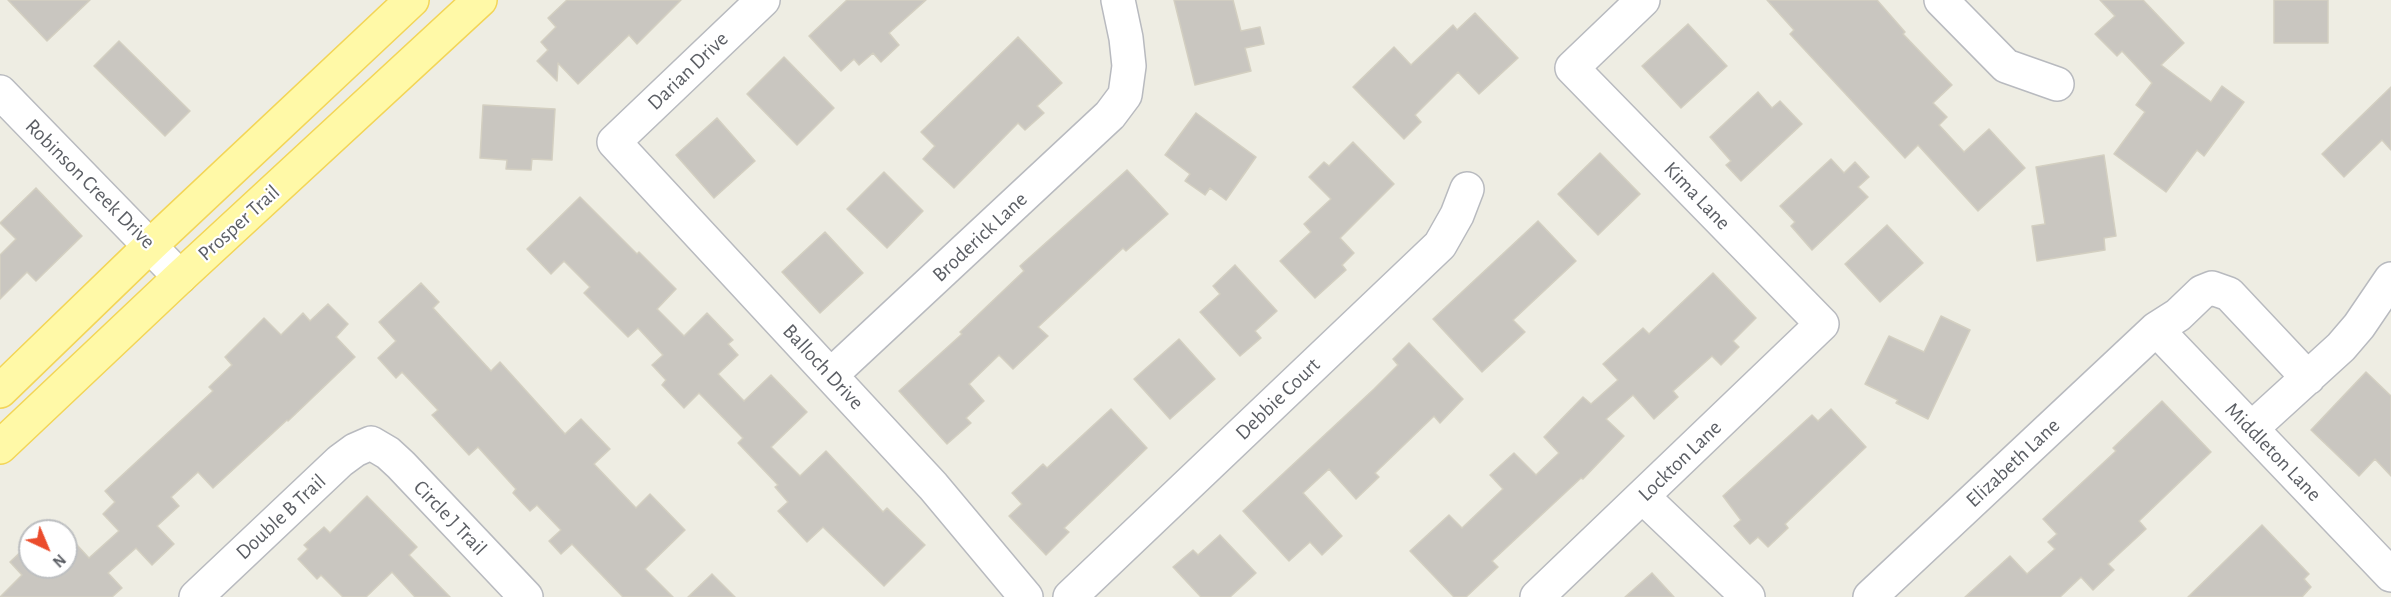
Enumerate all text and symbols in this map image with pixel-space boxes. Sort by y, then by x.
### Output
street label: Darian Drive [642,26,734,116]
street label: Robinson Creek Drive [20,114,160,254]
street label: Kima Lane [1658,157,1736,235]
street label: Prosper Trail [193,180,285,266]
street label: Broderick Lane [927,187,1033,287]
street label: Balloch Drive [777,319,869,415]
street label: Debbie Court [1230,352,1326,446]
street label: Middleton Lane [2220,397,2326,507]
street label: Elizabeth Lane [1961,413,2065,513]
street label: Lockton Lane [1633,415,1727,507]
street label: Double B Trail [231,469,331,565]
street label: Circle J Trail [408,475,492,561]
north arrow [18,519,78,579]
text: N [50,551,69,570]

